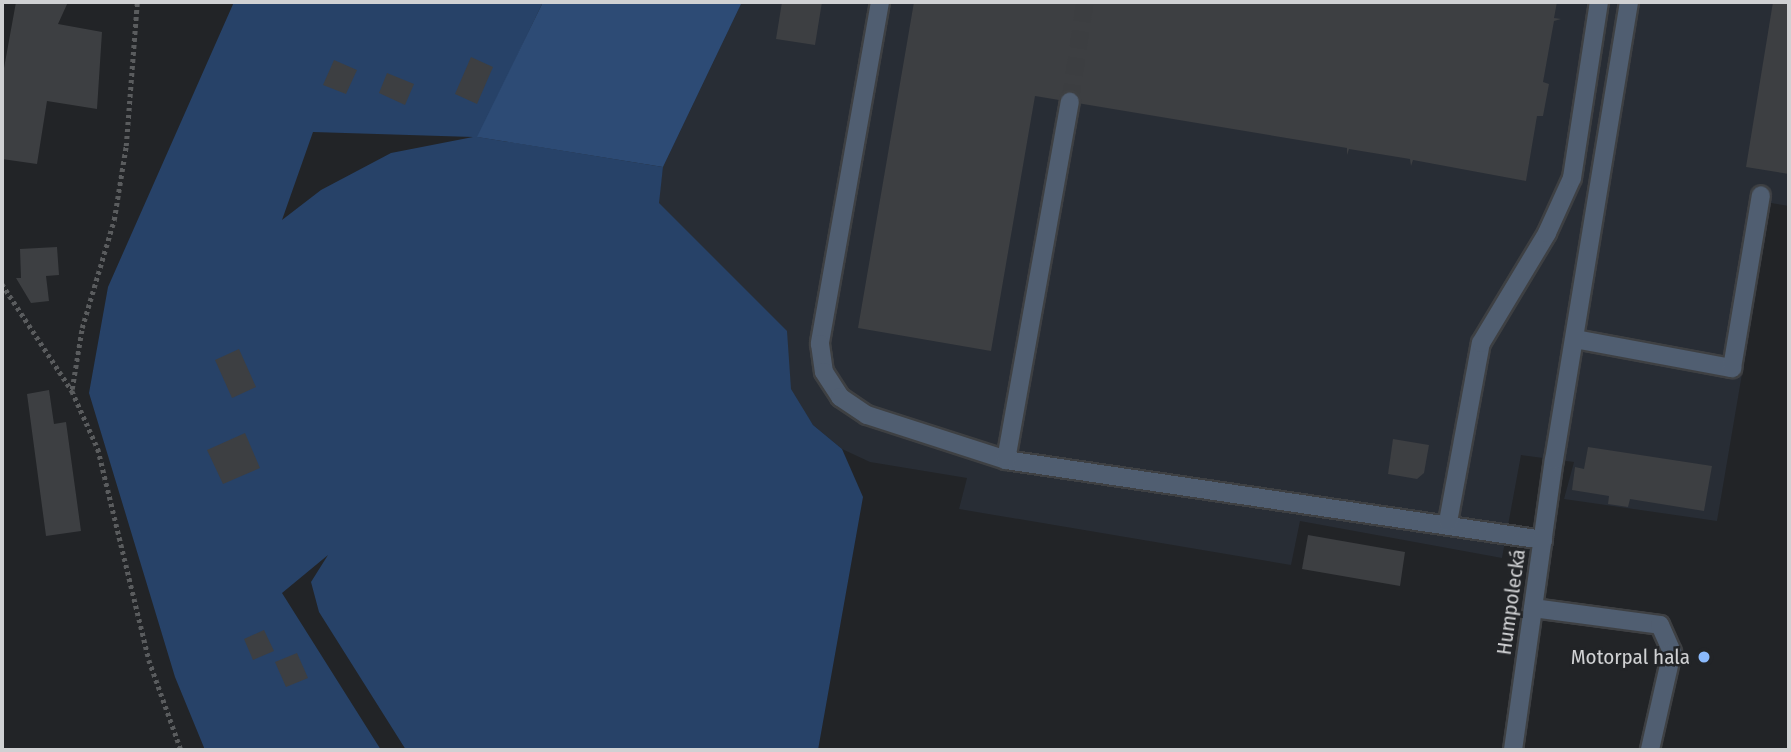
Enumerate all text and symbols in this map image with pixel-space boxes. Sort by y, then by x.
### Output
street label: Humpolecká [1491,547,1531,657]
place label: Motorpal hala [1571,644,1690,670]
marker: Motorpal hala [1696,649,1712,665]

